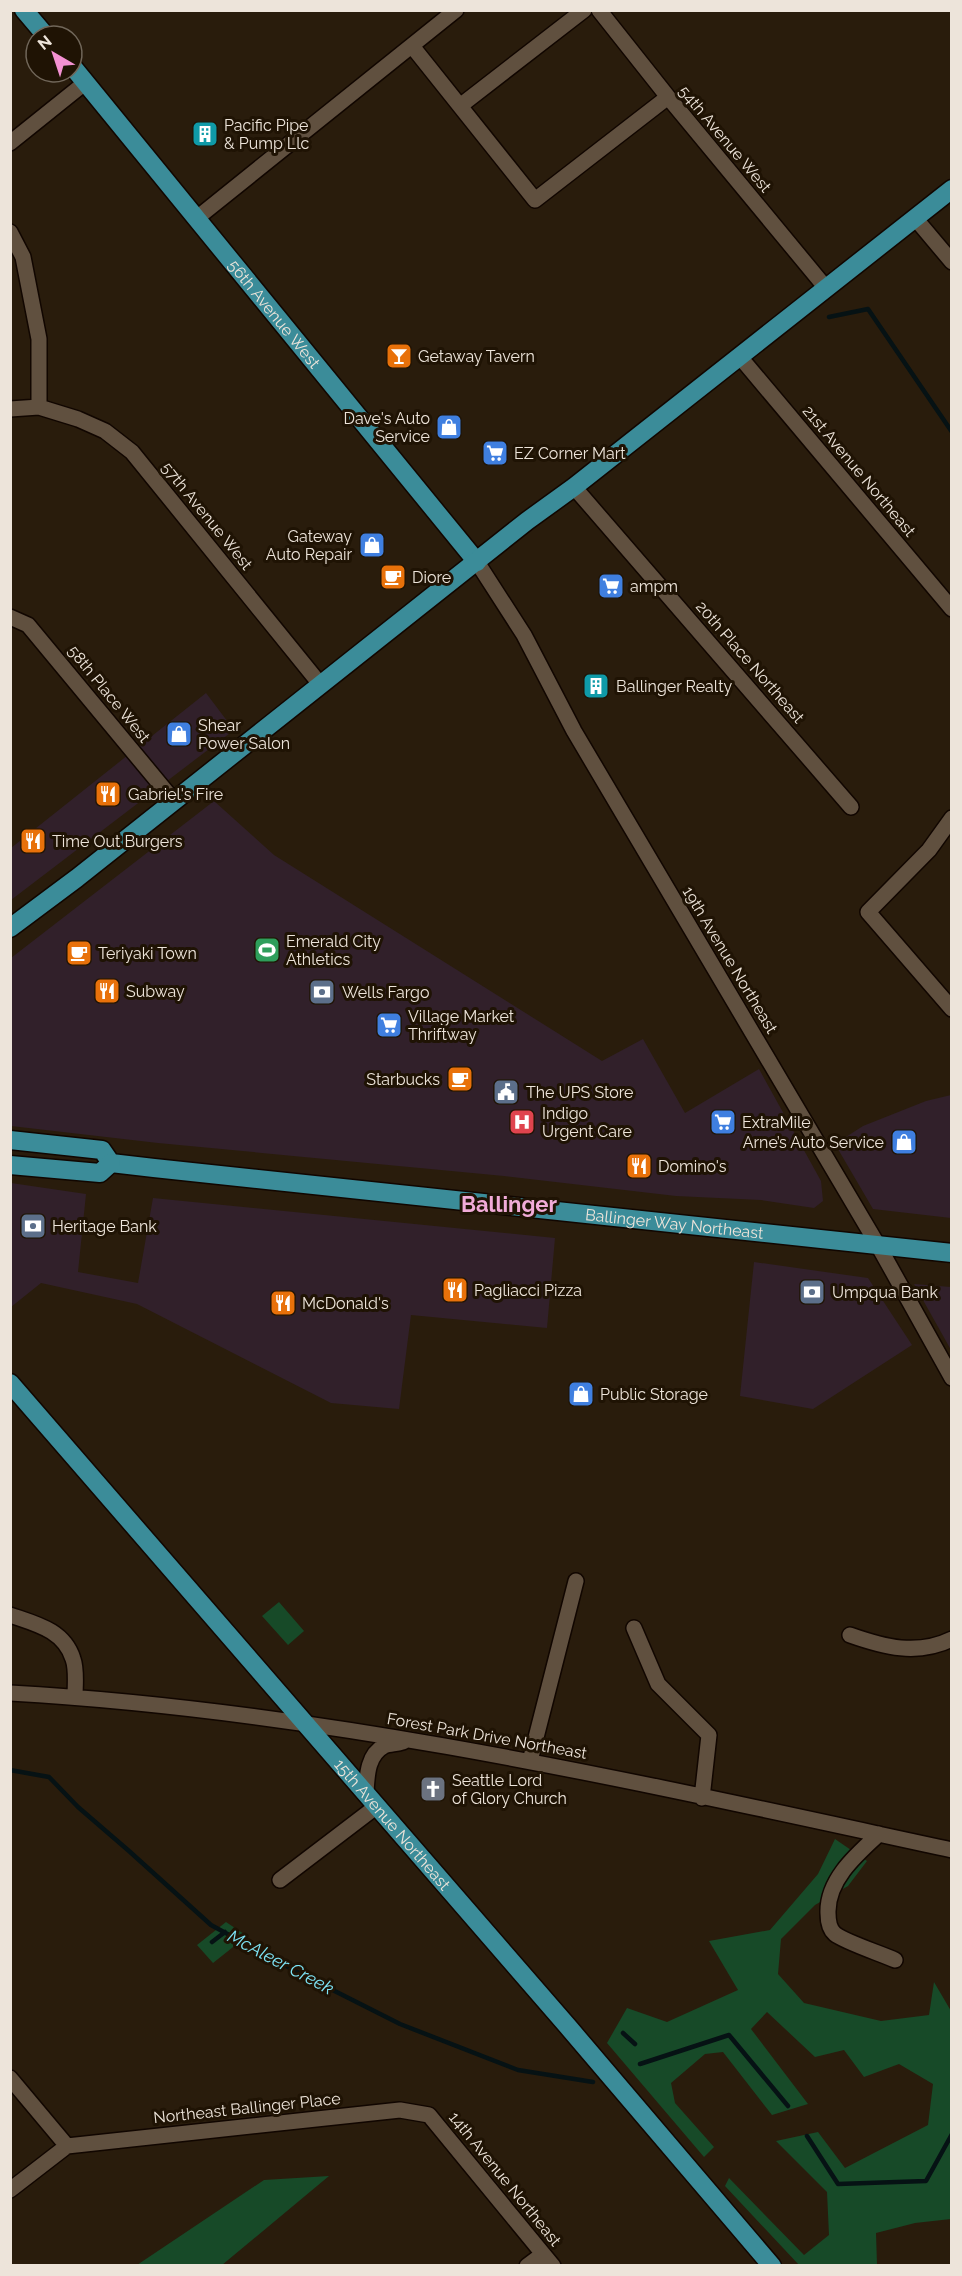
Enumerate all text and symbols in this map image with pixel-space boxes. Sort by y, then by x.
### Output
north arrow [24,24,84,84]
text: N [34,32,56,54]
street label: 54th Avenue West [675,82,776,197]
place label: Pacific Pipe & Pump Llc [224,116,310,153]
building icon: Pacific Pipe & Pump Llc [190,119,220,149]
street label: 56th Avenue West [224,256,325,372]
bar icon: Getaway Tavern [384,341,414,371]
place label: Getaway Tavern [418,347,535,366]
street label: 21st Avenue Northeast [799,402,920,541]
place label: Dave's Auto Service [344,409,430,446]
shop icon: Dave's Auto Service [434,412,464,442]
supermarket icon: EZ Corner Mart [480,438,510,468]
place label: EZ Corner Mart [514,444,626,463]
street label: 57th Avenue West [158,458,257,574]
place label: Gateway Auto Repair [266,527,352,564]
shop icon: Gateway Auto Repair [357,530,387,560]
cafe icon: Diore [378,562,408,592]
place label: Diore [412,568,451,587]
supermarket icon: ampm [596,571,626,601]
place label: ampm [630,577,678,596]
street label: 20th Place Northeast [692,597,809,727]
street label: 58th Place West [64,641,154,747]
building icon: Ballinger Realty [581,671,611,701]
place label: Ballinger Realty [616,677,733,696]
place label: Shear Power Salon [198,716,290,753]
shop icon: Shear Power Salon [164,719,194,749]
restaurant icon: Gabriel's Fire [93,779,123,809]
place label: Gabriel's Fire [128,785,223,804]
restaurant icon: Time Out Burgers [18,826,48,856]
place label: Time Out Burgers [52,832,183,851]
street label: 19th Avenue Northeast [679,883,782,1037]
place label: Emerald City Athletics [286,932,381,969]
sports icon: Emerald City Athletics [252,935,282,965]
cafe icon: Teriyaki Town [64,938,94,968]
place label: Teriyaki Town [98,944,197,963]
restaurant icon: Subway [92,976,122,1006]
bank icon: Wells Fargo [307,977,337,1007]
place label: Subway [126,982,185,1001]
place label: Wells Fargo [342,983,429,1002]
place label: Village Market Thriftway [408,1007,515,1044]
supermarket icon: Village Market Thriftway [374,1010,404,1040]
cafe icon: Starbucks [445,1064,475,1094]
place label: Starbucks [366,1070,440,1089]
public building icon: The UPS Store [491,1077,521,1107]
place label: The UPS Store [526,1083,633,1102]
place label: Indigo Urgent Care [542,1104,632,1141]
hospital icon: Indigo Urgent Care [507,1107,537,1137]
supermarket icon: ExtraMile [708,1107,738,1137]
place label: ExtraMile [742,1113,811,1132]
shop icon: Arne’s Auto Service [889,1127,919,1157]
place label: Arne’s Auto Service [743,1133,884,1152]
restaurant icon: Domino's [624,1151,654,1181]
place label: Domino's [658,1157,727,1176]
district label: Ballinger [461,1191,558,1217]
street label: Ballinger Way Northeast [584,1205,765,1242]
bank icon: Heritage Bank [18,1211,48,1241]
place label: Heritage Bank [52,1217,157,1236]
restaurant icon: Pagliacci Pizza [440,1275,470,1305]
bank icon: Umpqua Bank [797,1277,827,1307]
place label: Pagliacci Pizza [474,1281,582,1300]
place label: Umpqua Bank [832,1283,938,1302]
restaurant icon: McDonald's [268,1288,298,1318]
place label: McDonald's [302,1294,389,1313]
shop icon: Public Storage [566,1379,596,1409]
place label: Public Storage [600,1385,708,1404]
street label: Forest Park Drive Northeast [386,1709,589,1763]
street label: 15th Avenue Northeast [330,1755,455,1894]
place label: Seattle Lord of Glory Church [452,1771,567,1808]
church icon: Seattle Lord of Glory Church [418,1774,448,1804]
water label: McAleer Creek [224,1925,338,1999]
street label: Northeast Ballinger Place [153,2089,341,2127]
street label: 14th Avenue Northeast [445,2108,565,2250]

